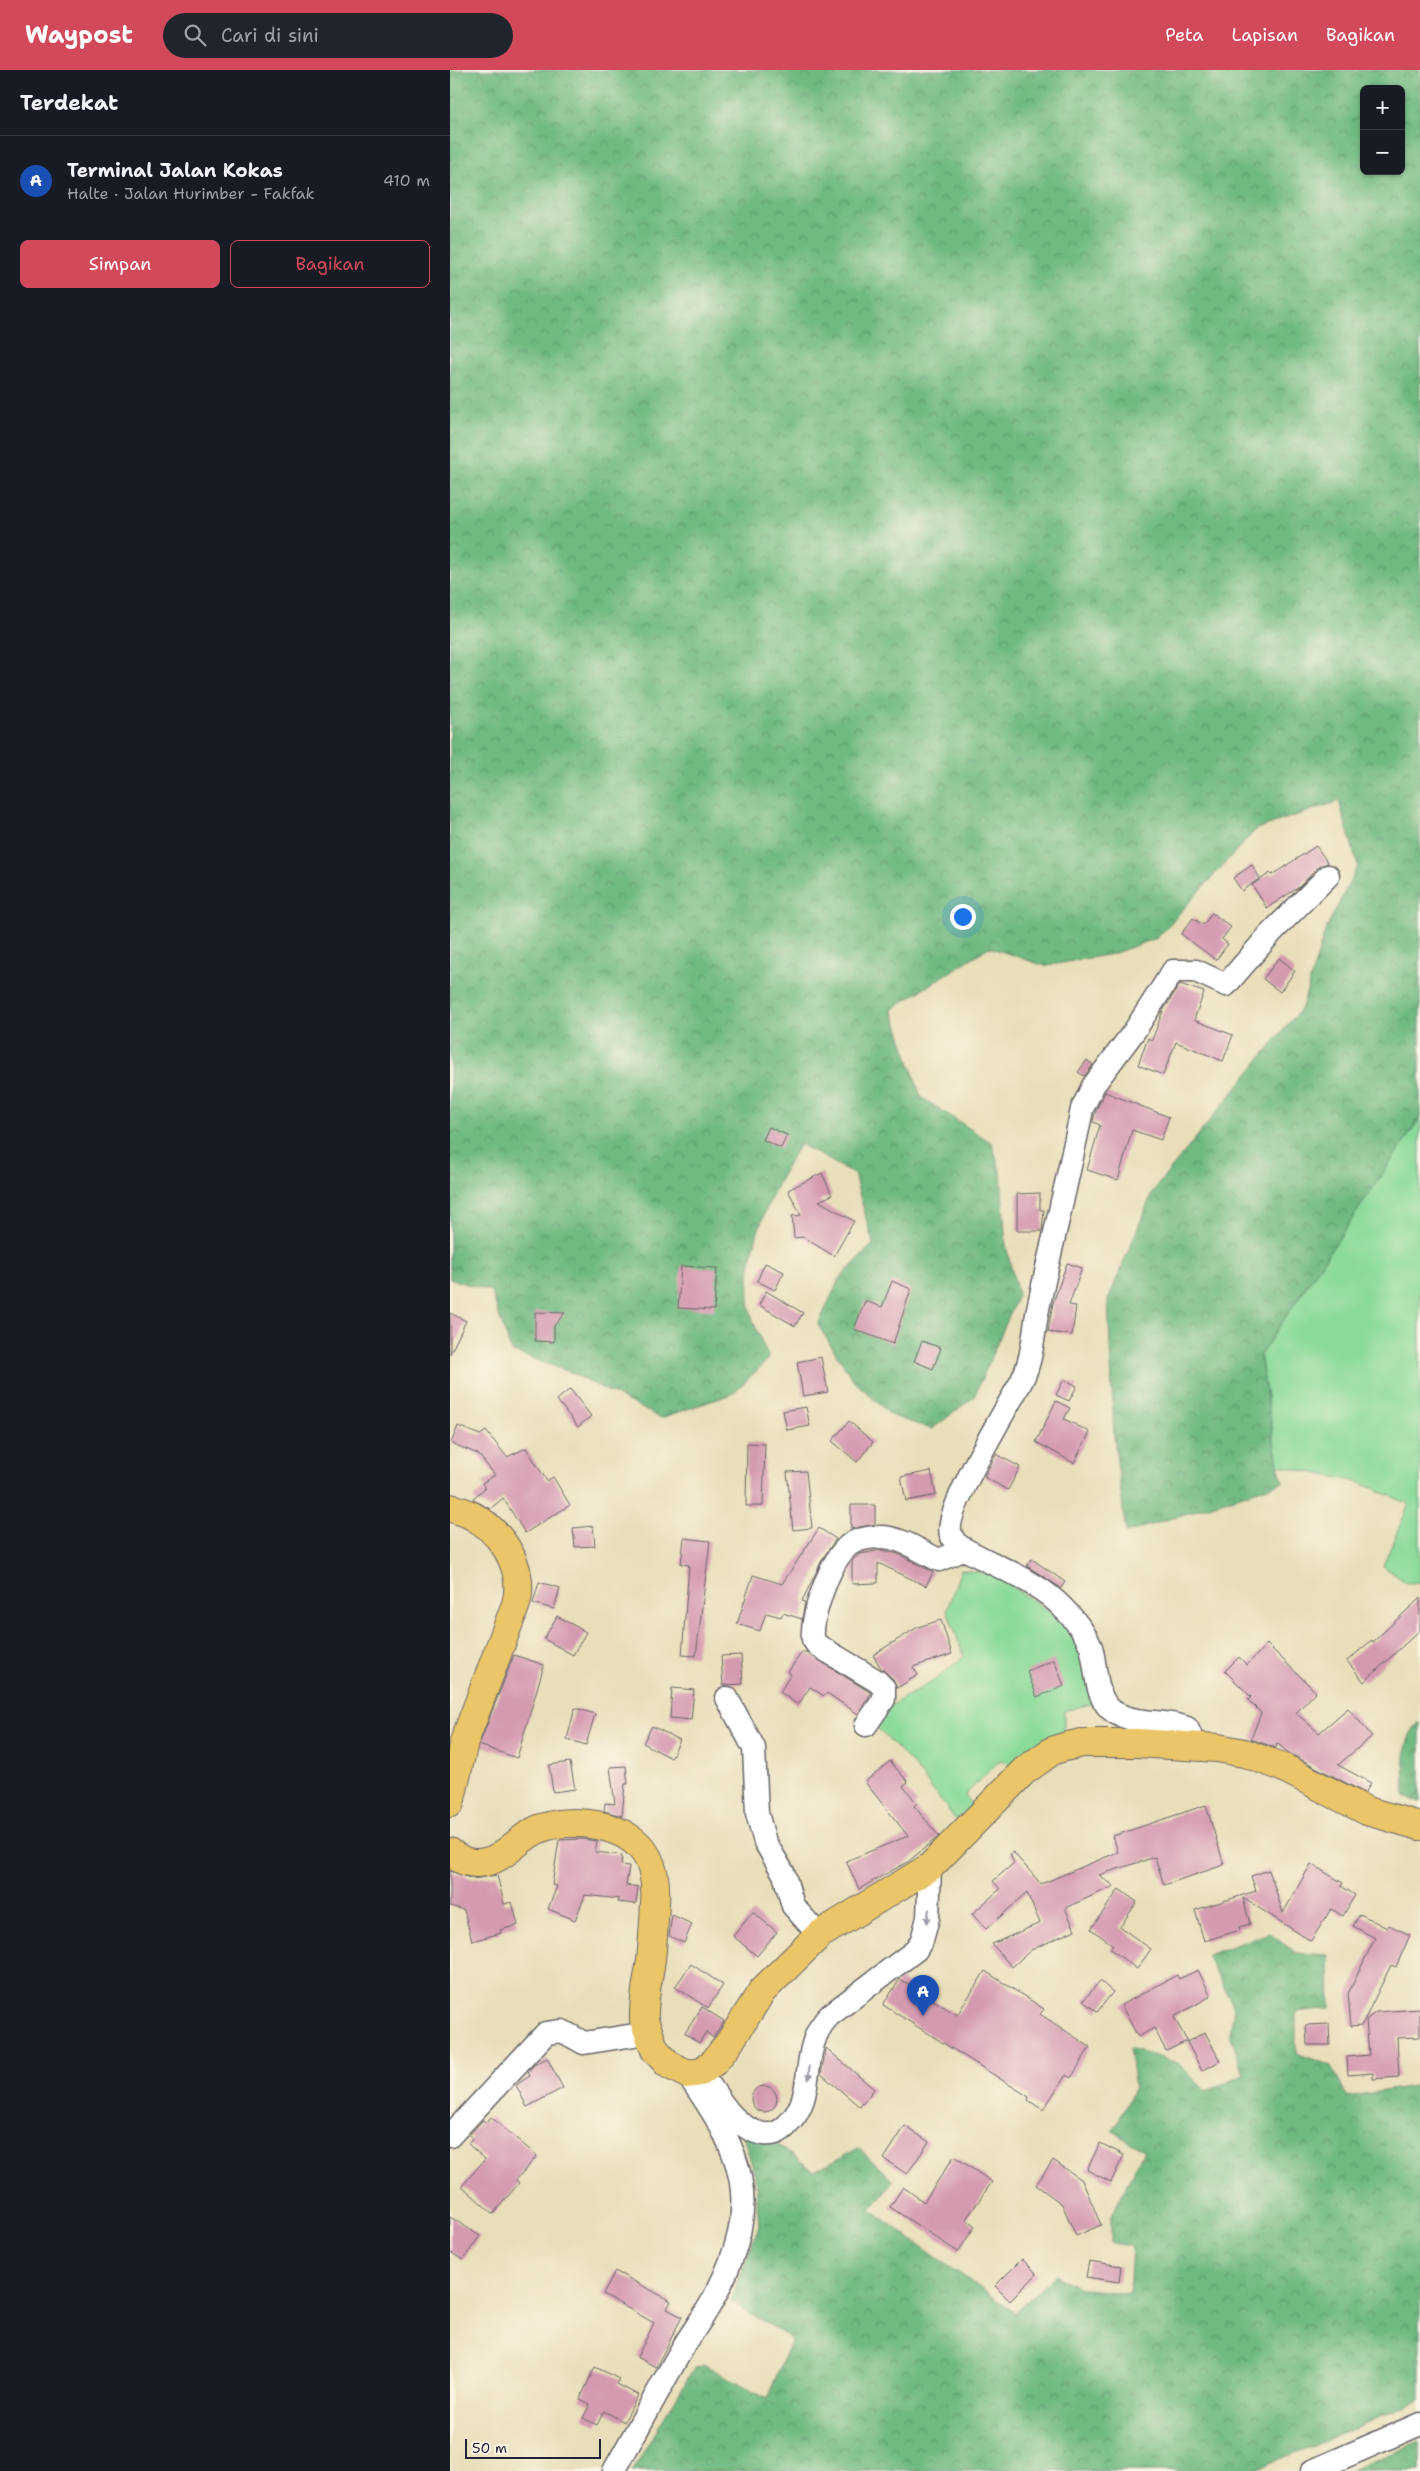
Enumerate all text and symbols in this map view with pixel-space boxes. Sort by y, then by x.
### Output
search box [163,13,513,58]
text: Waypost [25,19,133,51]
icon: search [181,21,209,49]
text: Cari di sini [221,23,319,48]
text: Peta [1165,23,1204,47]
text: Lapisan [1232,23,1298,47]
text: Bagikan [1326,23,1395,47]
map controls [1360,85,1405,175]
button: + [1360,85,1405,130]
text: Terdekat [20,89,118,117]
button: − [1360,130,1405,175]
text: Terminal Jalan Kokas [67,158,283,183]
text: A [30,170,42,191]
text: 410 m [383,170,430,191]
text: Halte · Jalan Hurimber - Fakfak [67,183,315,204]
button: Simpan [20,240,220,288]
button: Bagikan [230,240,430,288]
your location [950,904,976,930]
one-way arrow [923,1908,931,1924]
pin: A [907,1975,939,2016]
one-way arrow [804,2066,812,2082]
scale bar [465,2436,601,2459]
text: 50 m [472,2439,507,2457]

